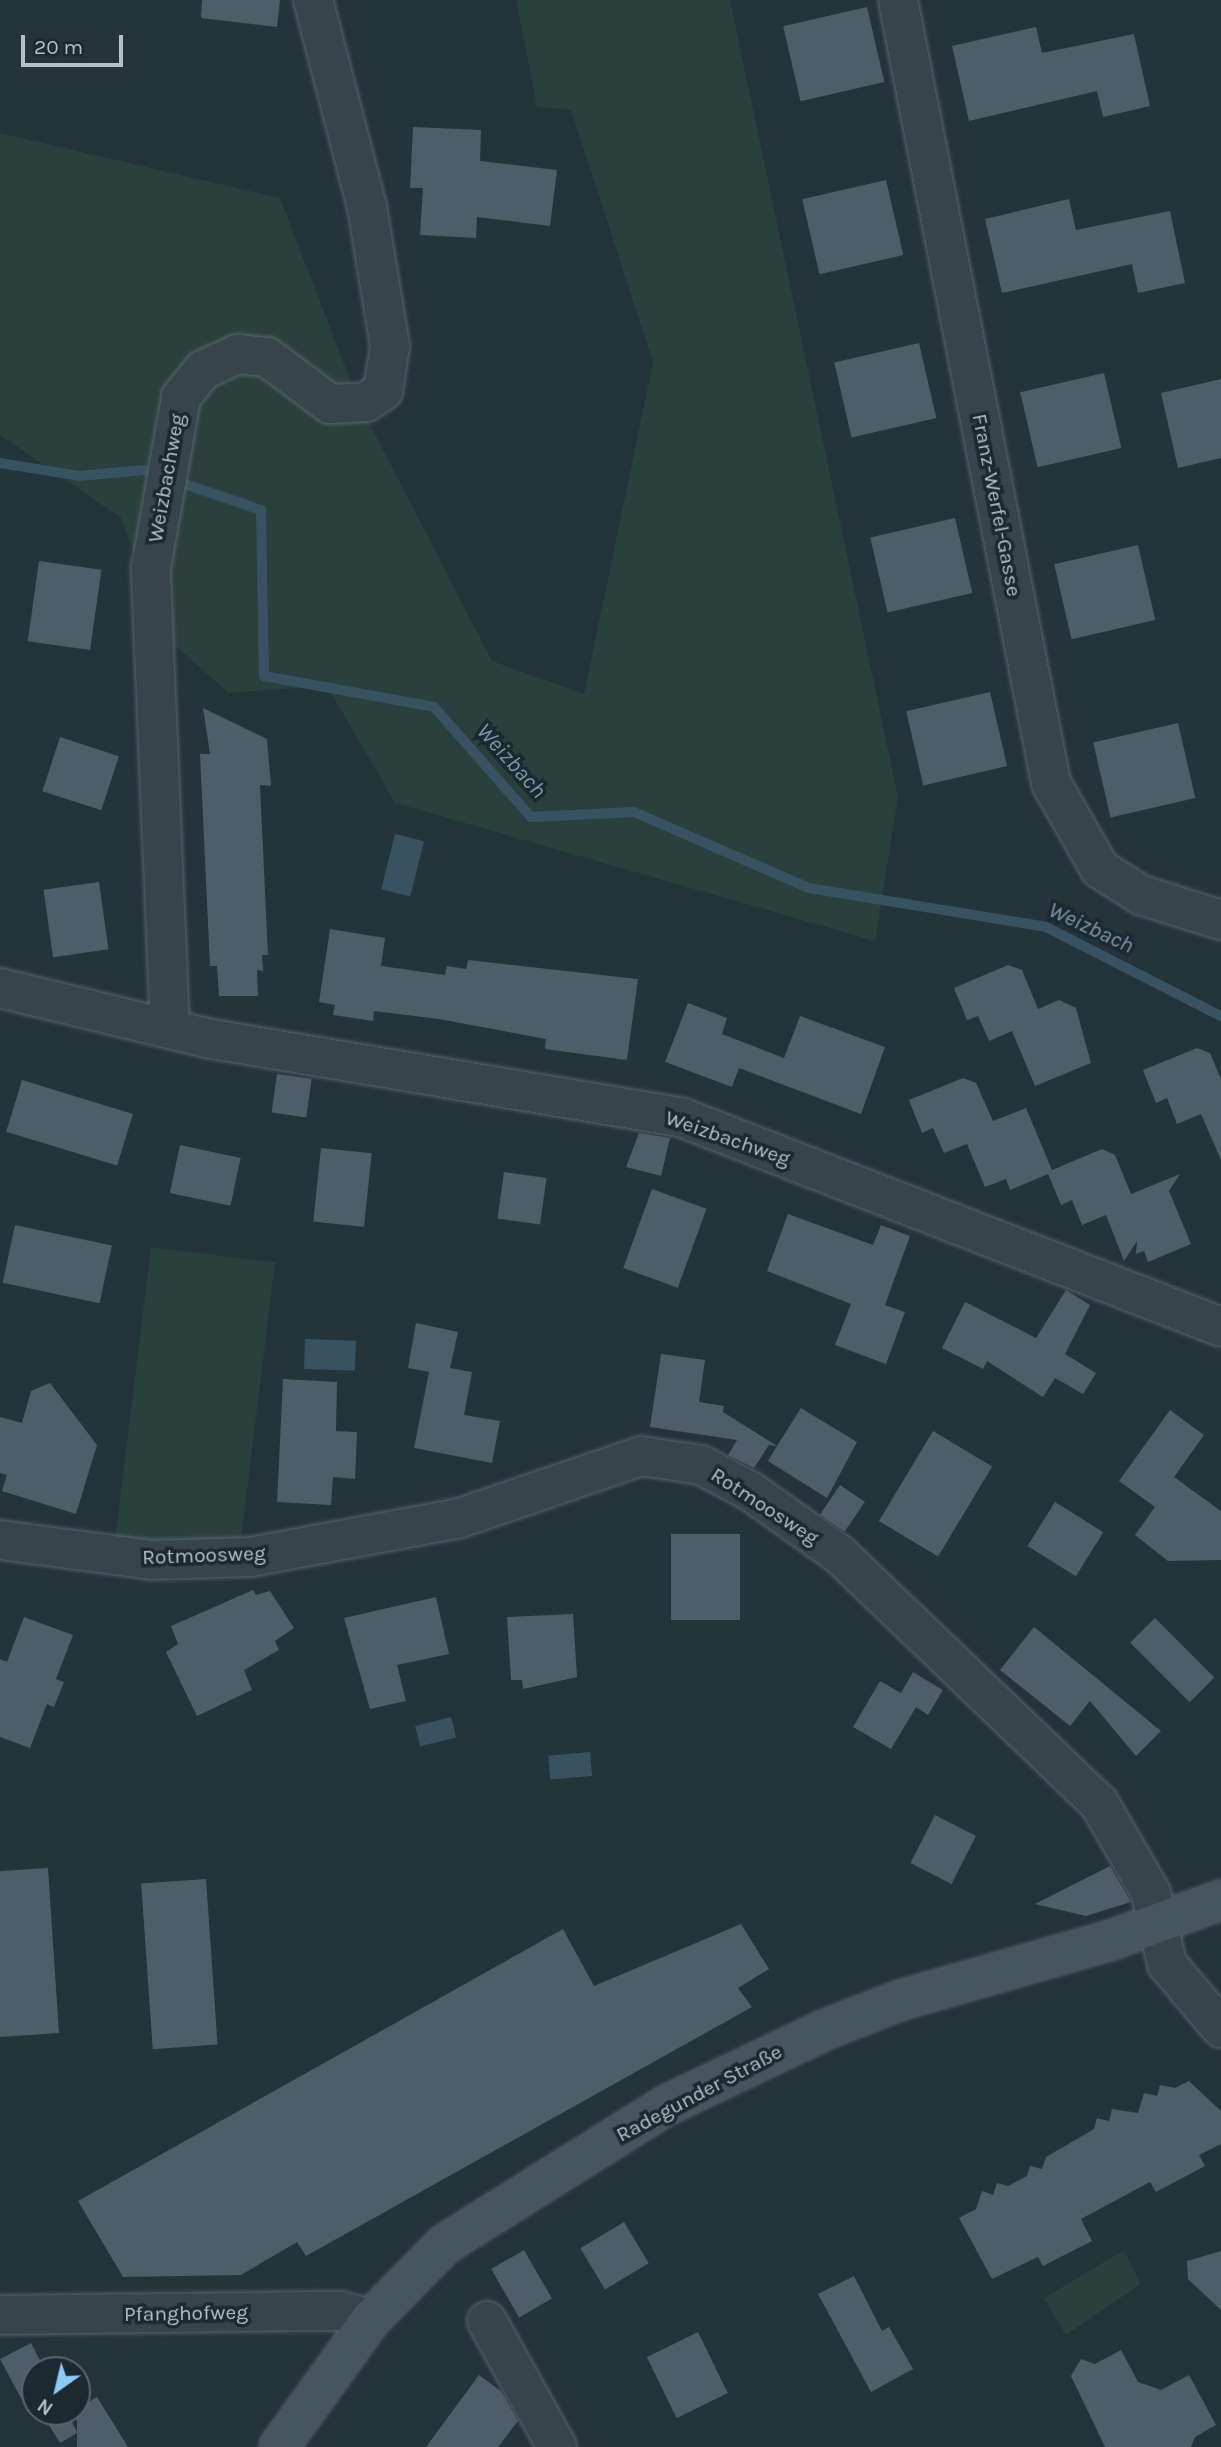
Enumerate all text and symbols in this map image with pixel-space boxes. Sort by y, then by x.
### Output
scale bar [24,21,126,65]
text: 20 m [34,35,83,59]
street label: Franz-Werfel-Gasse [967,411,1027,599]
street label: Weizbachweg [142,412,190,544]
water label: Weizbach [470,718,552,804]
water label: Weizbach [1044,896,1138,960]
street label: Weizbachweg [662,1105,794,1171]
street label: Rotmoosweg [706,1462,824,1550]
street label: Rotmoosweg [142,1540,266,1570]
street label: Radegunder Straße [612,2039,786,2147]
street label: Pfanghofweg [124,2299,248,2327]
north arrow [21,2356,91,2426]
text: N [34,2394,57,2420]

